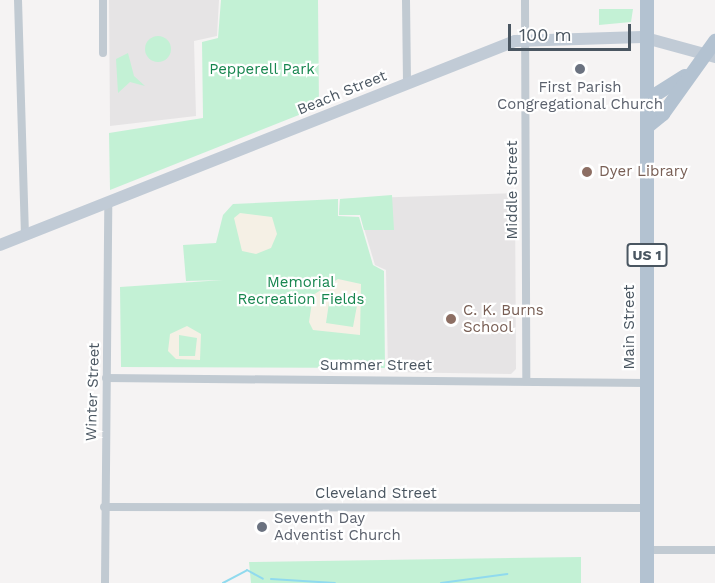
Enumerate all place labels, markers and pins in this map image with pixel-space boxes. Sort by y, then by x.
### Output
marker: First Parish Congregational Church [573,62,587,76]
place label: First Parish Congregational Church [497,78,663,113]
place label: Dyer Library [599,163,688,181]
marker: Dyer Library [580,165,594,179]
place label: C. K. Burns School [463,301,544,336]
marker: C. K. Burns School [444,312,458,326]
place label: Seventh Day Adventist Church [274,509,401,544]
marker: Seventh Day Adventist Church [255,520,269,534]

